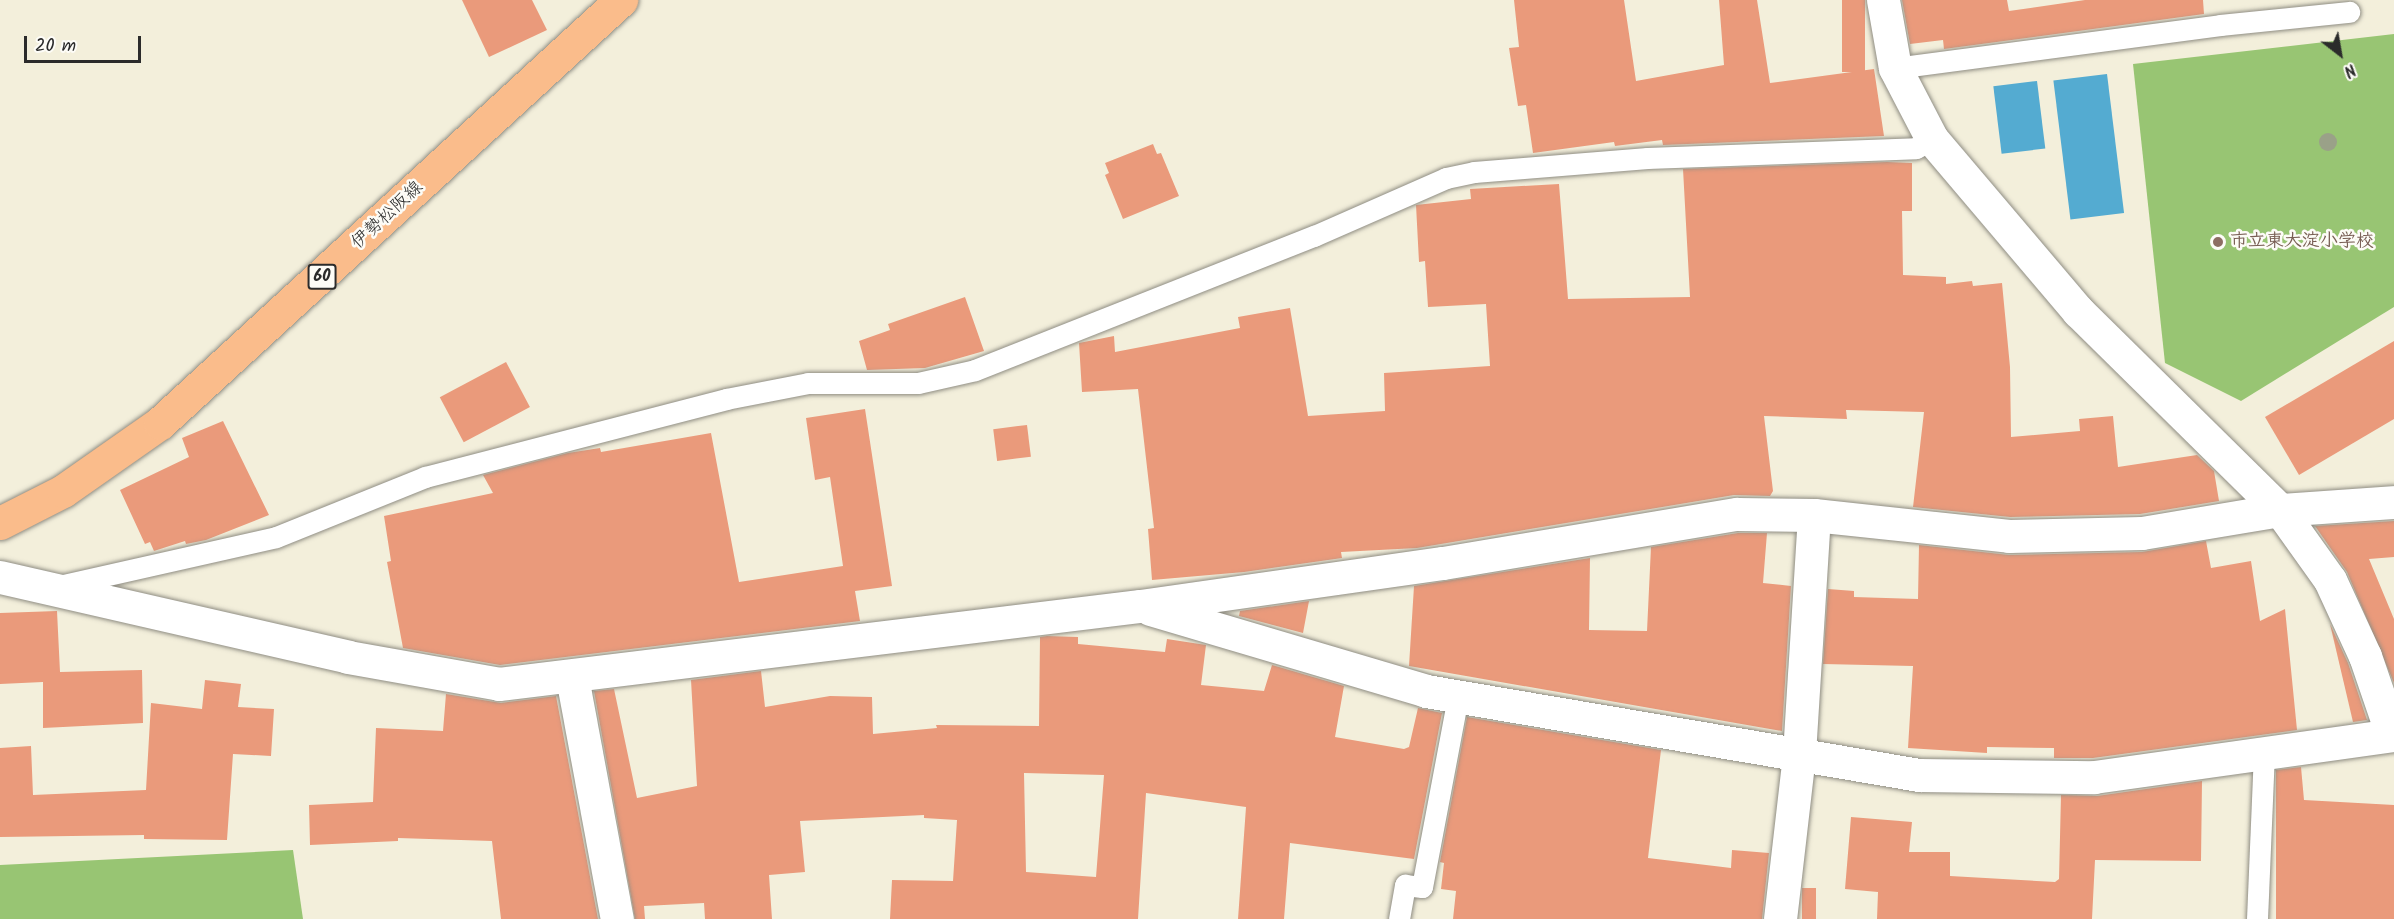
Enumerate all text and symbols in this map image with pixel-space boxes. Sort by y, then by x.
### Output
scale bar [27,24,144,62]
north arrow [2310,24,2370,84]
text: 20 m [35,32,76,61]
text: N [2339,57,2360,83]
street label: 伊勢松阪線 [348,177,428,255]
place label: 市立東大淀小学校 [2230,231,2374,253]
marker: 市立東大淀小学校 [2211,235,2225,249]
road number: 60 [307,264,337,290]

